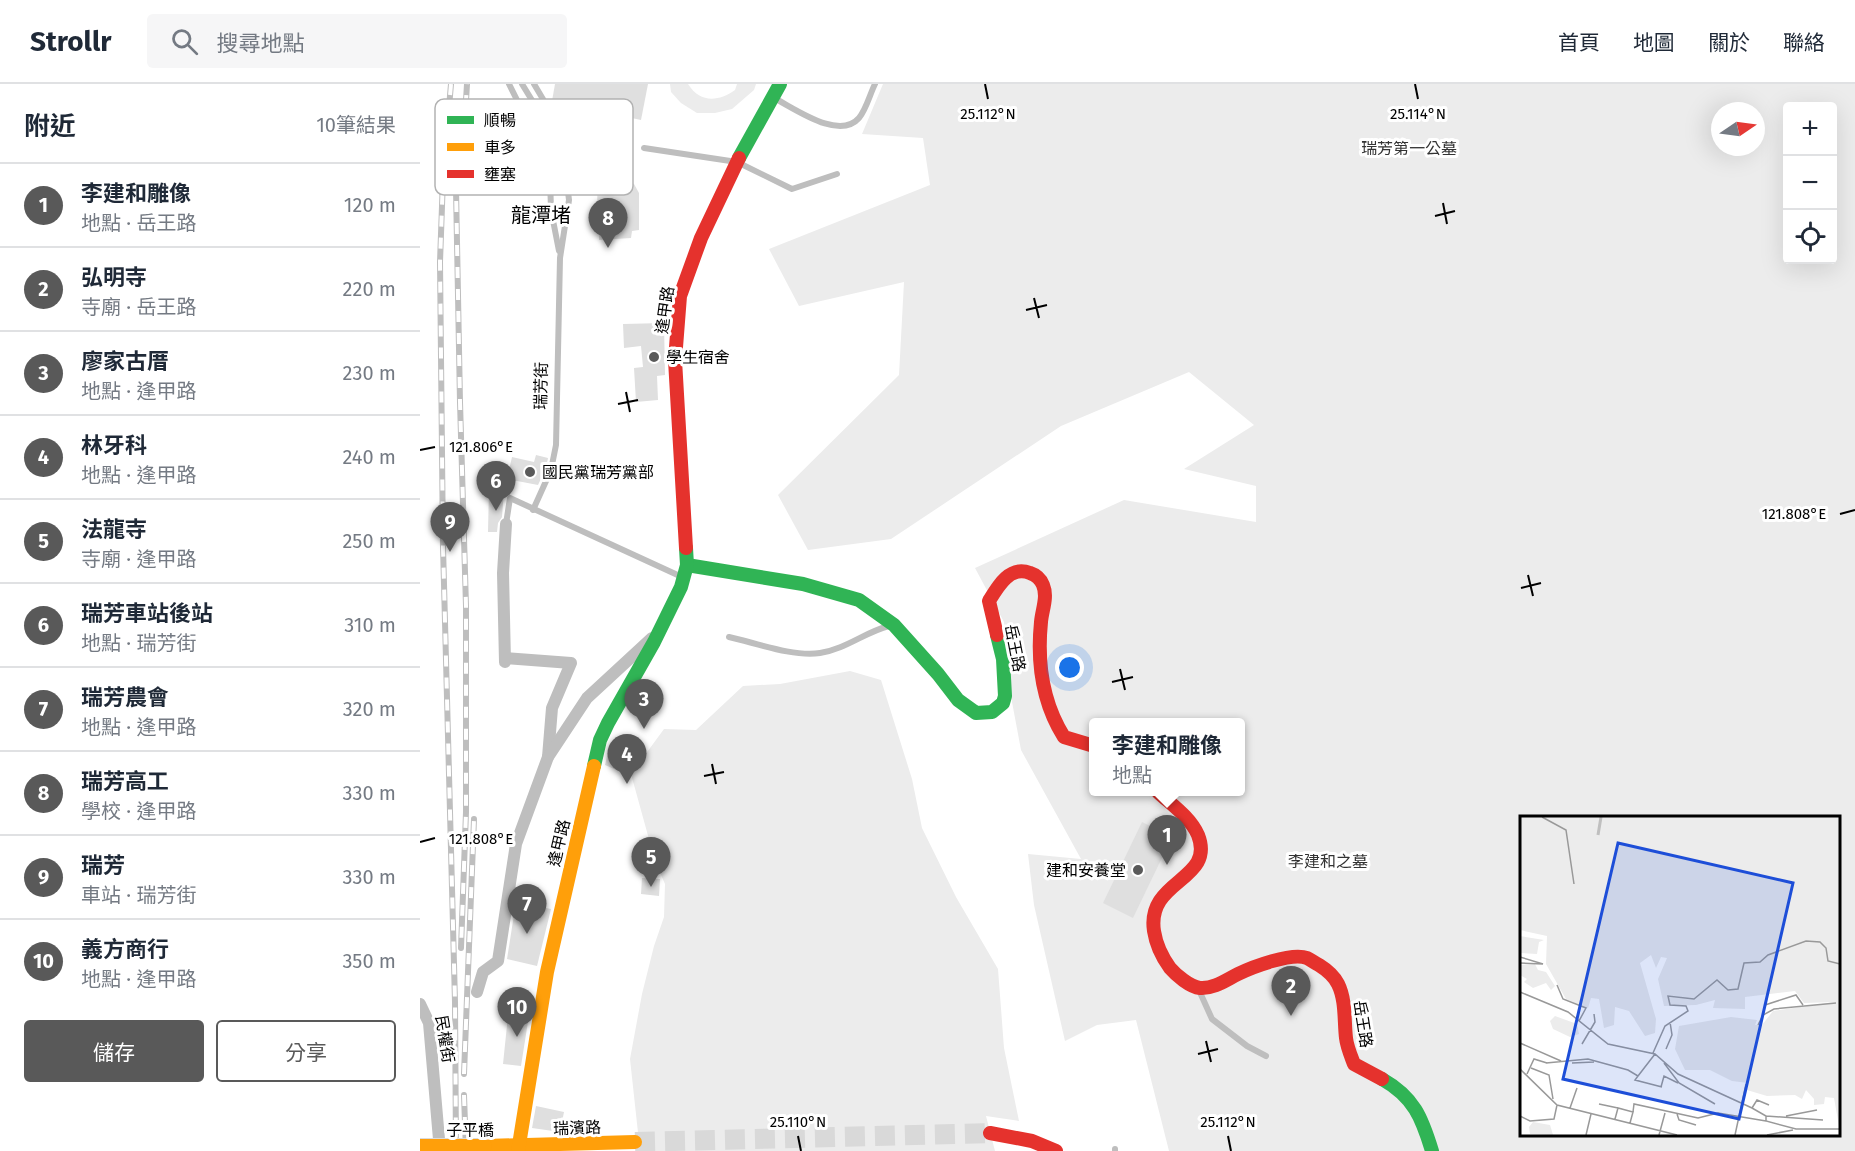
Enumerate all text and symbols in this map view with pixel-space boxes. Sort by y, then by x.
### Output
search box [147,14,567,68]
text: Strollr [30,25,111,58]
icon: search [168,25,201,58]
text: 搜尋地點 [216,30,304,57]
text: 首頁 [1558,30,1600,56]
text: 地圖 [1633,30,1675,56]
text: 關於 [1708,30,1750,56]
text: 聯絡 [1783,30,1825,56]
legend [435,99,633,195]
north arrow [1711,102,1765,156]
map controls [1783,102,1837,264]
button: + [1783,102,1837,156]
text: 25.112°N [960,105,1016,123]
text: 25.114°N [1390,105,1446,123]
text: 附近 [24,111,76,142]
text: 順暢 [484,111,516,130]
text: 10筆結果 [316,113,396,137]
text: 車多 [484,138,516,157]
park label: 瑞芳第一公墓 [1361,139,1457,158]
button: − [1783,156,1837,210]
text: 壅塞 [484,165,516,184]
text: 李建和雕像 [81,180,191,207]
text: 1 [39,193,48,217]
text: 120 m [344,193,396,217]
pin: 8 [588,198,627,248]
district label: 龍潭堵 [511,203,571,227]
button: locate [1783,210,1837,264]
text: 地點 · 岳王路 [81,211,196,235]
text: 弘明寺 [81,264,147,291]
text: 2 [38,277,49,301]
text: 220 m [343,277,396,301]
street label: 逢甲路 [652,285,678,335]
text: 寺廟 · 岳王路 [81,295,196,319]
text: 廖家古厝 [81,348,169,375]
place label: 學生宿舍 [666,348,730,367]
marker: 學生宿舍 [647,350,661,364]
text: 3 [38,361,49,385]
text: 230 m [343,361,396,385]
street label: 瑞芳街 [531,362,551,410]
text: 地點 · 逢甲路 [81,379,196,403]
text: 林牙科 [81,432,147,459]
text: 121.806°E [449,438,513,456]
text: 4 [38,445,49,469]
text: 240 m [342,445,396,469]
pin: 6 [476,462,516,511]
text: 地點 · 逢甲路 [81,463,196,487]
place label: 國民黨瑞芳黨部 [542,463,654,482]
marker: 國民黨瑞芳黨部 [523,465,537,479]
pin: 9 [430,502,470,552]
text: 121.808°E [1762,505,1826,523]
text: 法龍寺 [81,516,147,543]
text: 5 [38,529,49,553]
text: 250 m [342,529,396,553]
text: 寺廟 · 逢甲路 [81,547,196,571]
text: 瑞芳車站後站 [81,600,213,627]
text: 6 [38,613,49,637]
text: 310 m [344,613,396,637]
street label: 岳王路 [1001,623,1029,673]
text: 地點 · 瑞芳街 [81,631,196,655]
your location [1055,653,1084,682]
pin: 3 [624,680,664,729]
text: 瑞芳農會 [81,684,169,711]
text: 7 [39,697,48,721]
text: 320 m [343,697,396,721]
text: 地點 · 逢甲路 [81,715,196,739]
popup [1089,718,1245,796]
text: 李建和雕像 [1112,732,1222,759]
pin: 4 [608,734,646,784]
text: 地點 [1112,763,1152,787]
text: 瑞芳高工 [81,768,169,795]
text: 8 [38,781,49,805]
text: 330 m [342,781,396,805]
text: 學校 · 逢甲路 [81,799,196,823]
pin: 1 [1148,816,1186,865]
inset map [1520,816,1840,1136]
street label: 逢甲路 [544,817,574,869]
text: 121.808°E [449,830,513,848]
pin: 5 [632,838,670,887]
text: 瑞芳 [81,852,125,879]
park label: 李建和之墓 [1288,852,1368,871]
place label: 建和安養堂 [1046,861,1126,880]
marker: 建和安養堂 [1131,863,1145,877]
text: 9 [38,865,49,889]
text: 330 m [342,865,396,889]
text: 車站 · 瑞芳街 [81,883,196,907]
pin: 7 [508,884,546,934]
text: 義方商行 [81,936,169,963]
text: 10 [33,949,54,973]
text: 350 m [342,949,396,973]
pin: 2 [1272,966,1310,1016]
text: 地點 · 逢甲路 [81,967,196,991]
pin: 10 [498,988,536,1037]
street label: 岳王路 [1350,999,1376,1049]
street label: 民權街 [432,1014,458,1064]
button: 儲存 [24,1020,204,1082]
button: 分享 [216,1020,396,1082]
text: 25.110°N [770,1113,826,1131]
text: 25.112°N [1200,1113,1256,1131]
street label: 瑞濱路 [553,1118,601,1138]
street label: 子平橋 [446,1121,494,1140]

